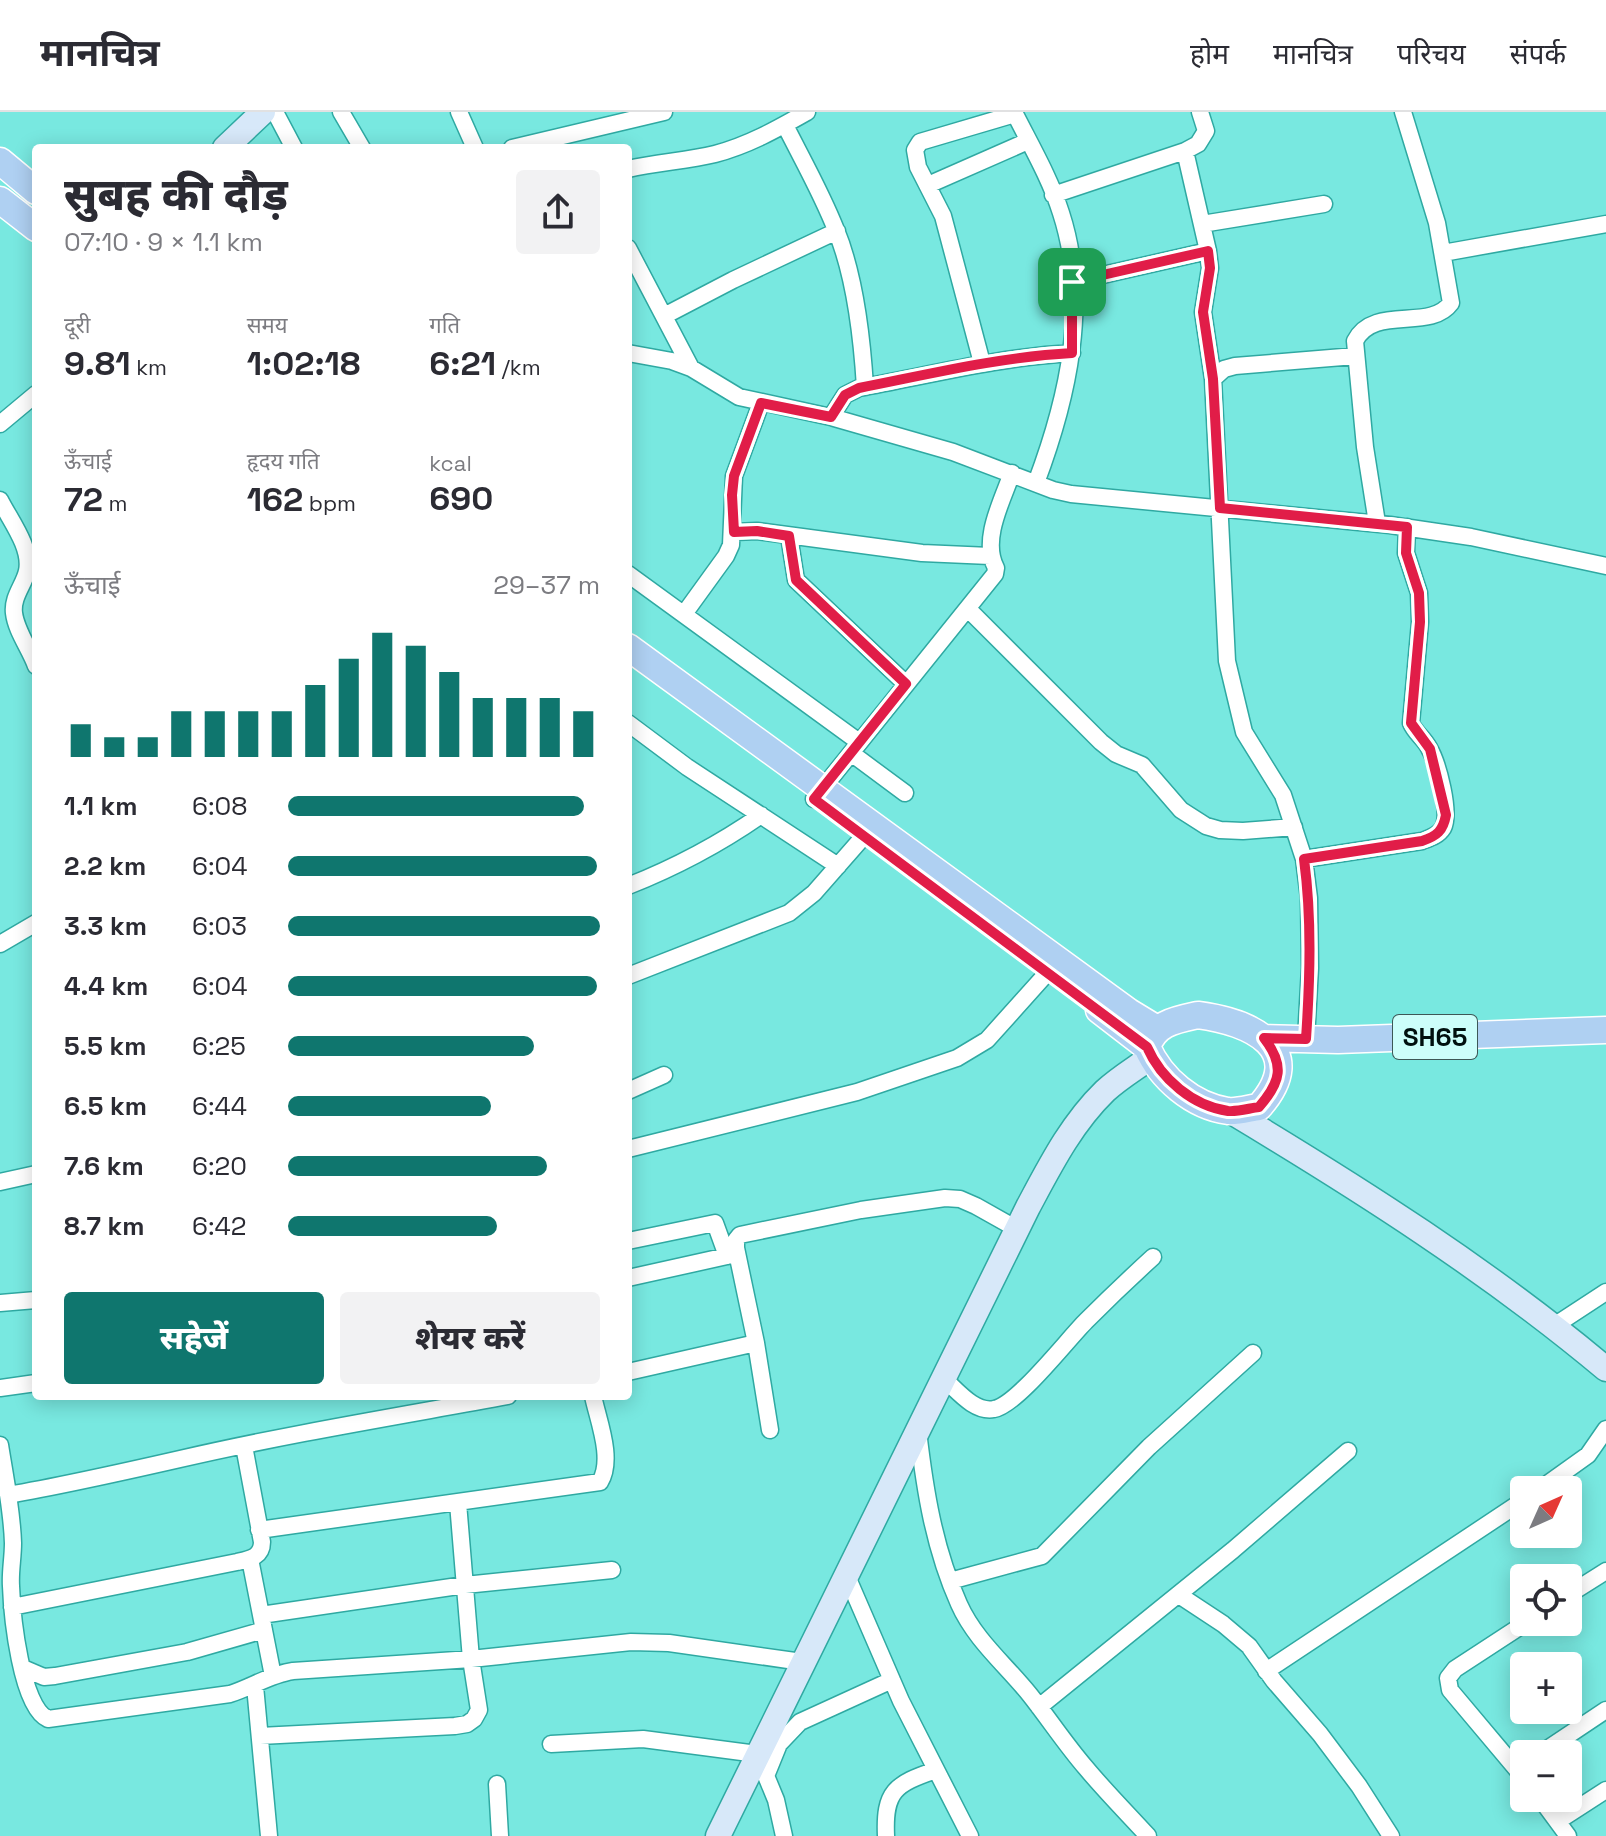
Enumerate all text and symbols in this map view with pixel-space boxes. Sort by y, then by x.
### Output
text: मानचित्र [40,29,160,77]
text: होम [1190,36,1229,72]
text: मानचित्र [1273,36,1353,72]
text: परिचय [1397,36,1466,72]
text: संपर्क [1510,36,1566,72]
text: सुबह की दौड़ [64,167,288,223]
button: share [516,170,600,254]
text: 07:10 · 9 × 1.1 km [64,225,263,259]
pin [1038,248,1106,316]
icon: arrive [1050,260,1094,304]
text: दूरी [64,311,90,339]
text: समय [247,311,287,339]
text: गति [429,311,460,339]
text: 9.81 [64,342,131,385]
text: 1:02:18 [247,342,360,385]
text: 6:21 [429,342,496,385]
text: km [131,353,167,381]
text: /km [496,353,541,381]
text: ऊँचाई [64,447,112,475]
text: हृदय गति [247,447,319,475]
text: kcal [429,449,472,477]
text: 690 [429,477,493,520]
text: 72 [64,478,103,521]
text: 162 [247,478,303,521]
text: m [103,489,127,517]
text: bpm [303,489,356,517]
text: ऊँचाई [64,568,120,602]
text: 29–37 m [493,568,600,602]
text: 1.1 km [64,789,137,823]
text: 6:08 [192,789,247,823]
text: 2.2 km [64,849,146,883]
text: 6:04 [192,849,247,883]
text: 3.3 km [64,909,147,943]
text: 6:03 [192,909,247,943]
text: 4.4 km [64,969,148,1003]
text: 6:04 [192,969,247,1003]
road number: SH65 [1393,1015,1477,1059]
text: 5.5 km [64,1029,146,1063]
text: 6:25 [192,1029,246,1063]
text: 6.5 km [64,1089,147,1123]
text: 6:44 [192,1089,247,1123]
text: 7.6 km [64,1149,144,1183]
text: 6:20 [192,1149,247,1183]
text: 8.7 km [64,1209,144,1243]
text: 6:42 [192,1209,246,1243]
button: सहेजें [64,1292,324,1384]
button: शेयर करें [340,1292,600,1384]
north arrow [1510,1476,1582,1548]
map controls [1510,1476,1582,1812]
button: locate [1510,1564,1582,1636]
button: + [1510,1652,1582,1724]
button: − [1510,1740,1582,1812]

